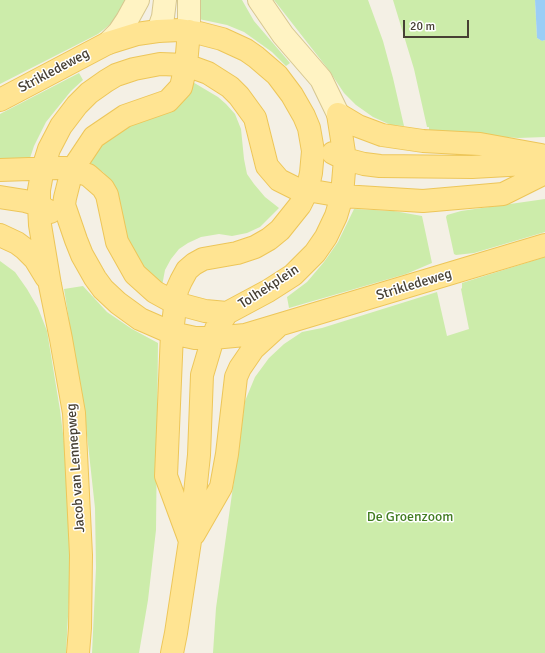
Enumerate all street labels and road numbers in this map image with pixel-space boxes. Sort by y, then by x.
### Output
street label: Strikledeweg [16,45,92,97]
street label: Tolhekplein [236,261,302,313]
street label: Strikledeweg [374,266,454,304]
street label: Jacob van Lennepweg [63,403,89,533]

